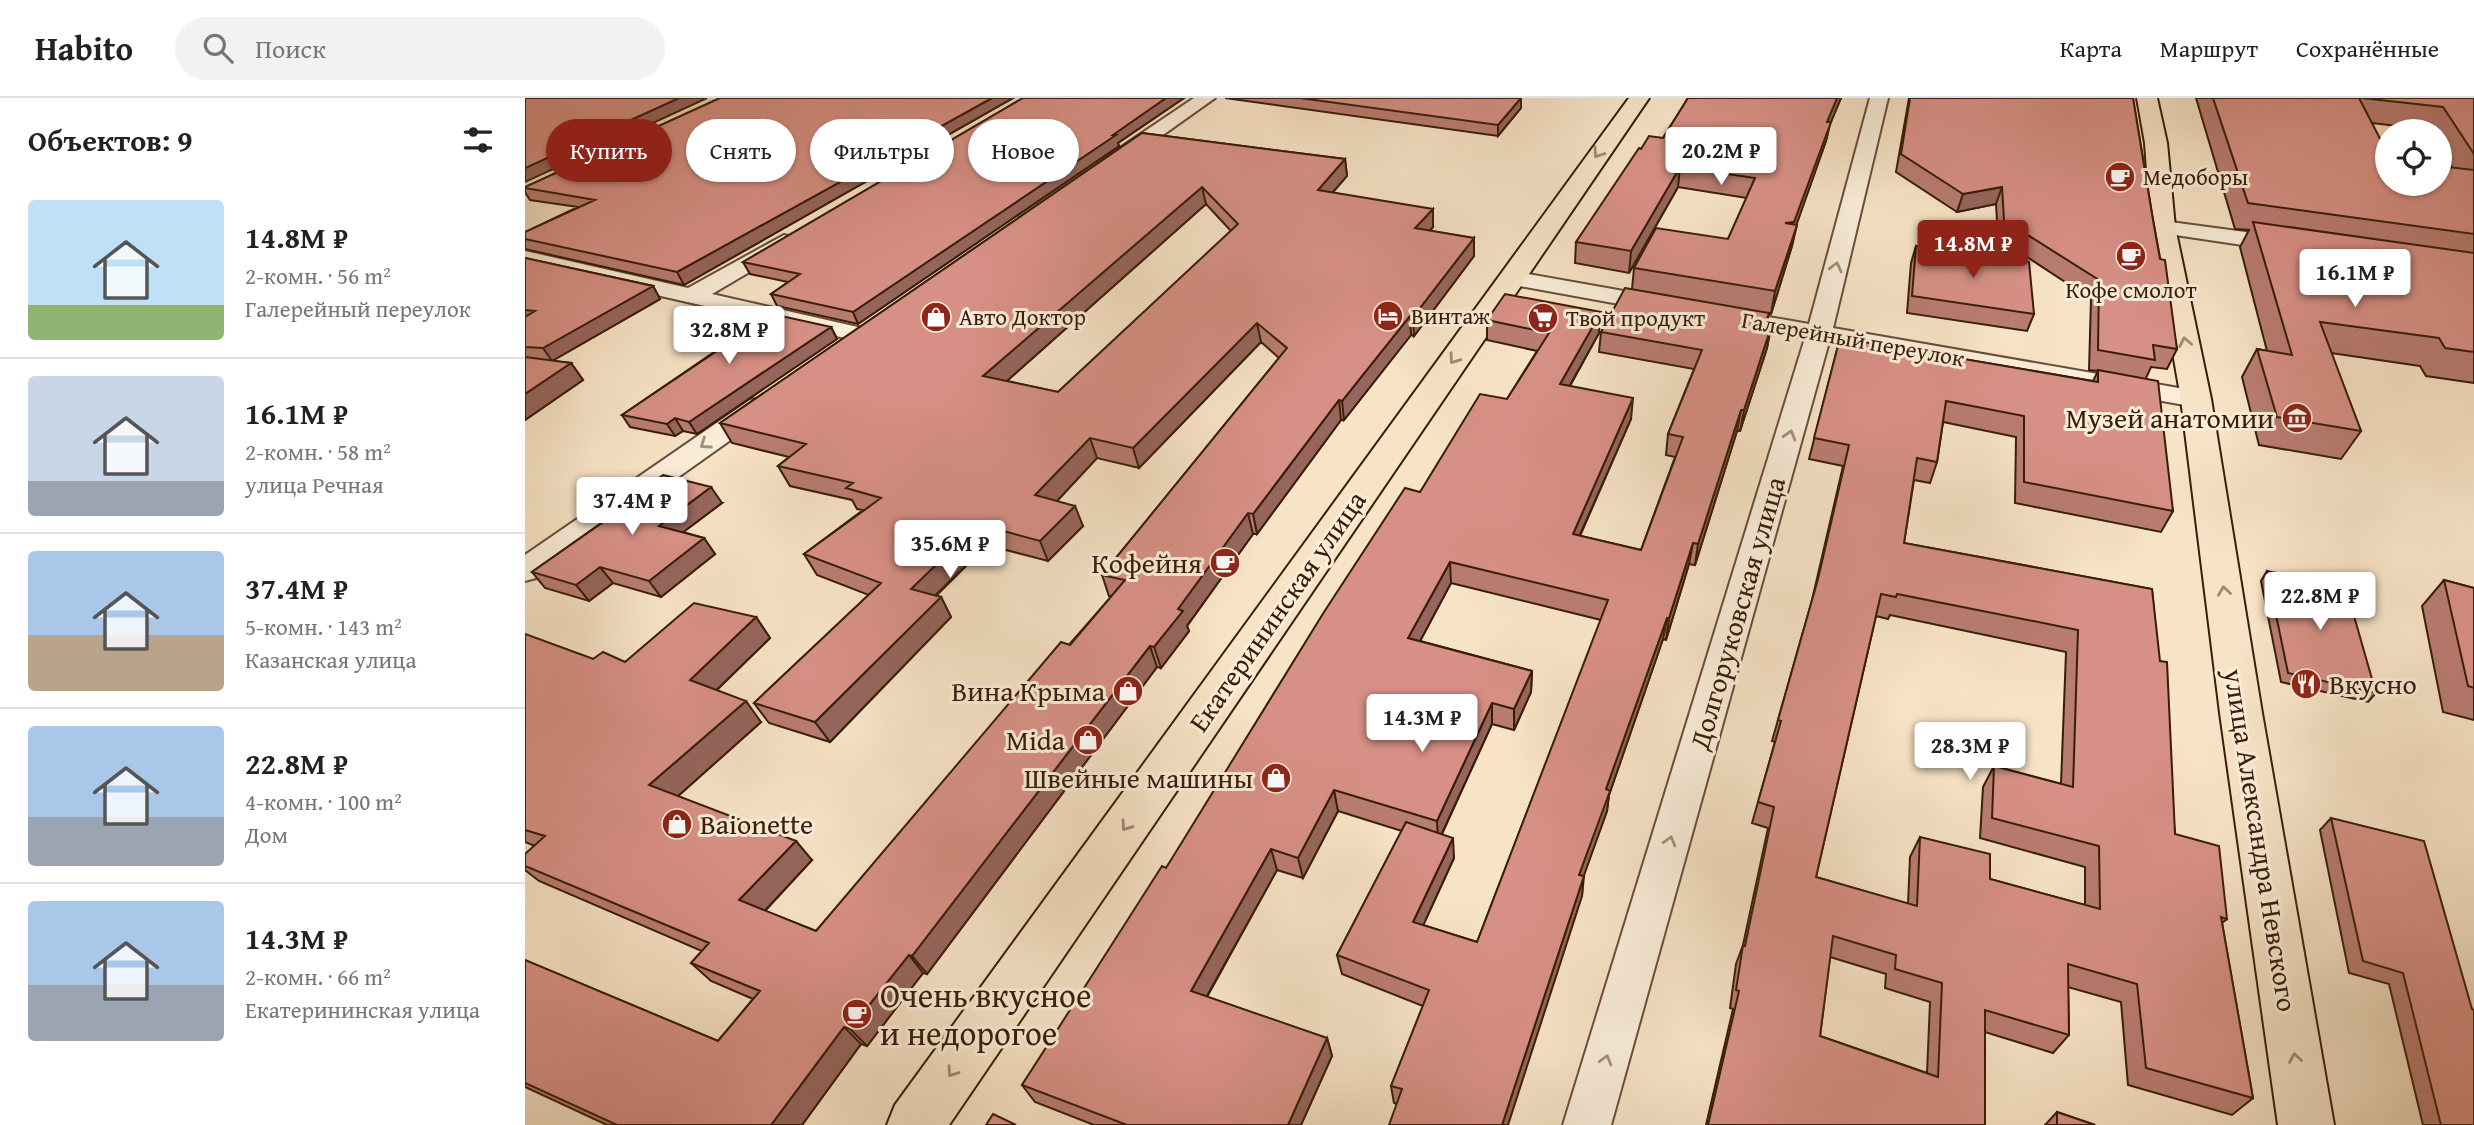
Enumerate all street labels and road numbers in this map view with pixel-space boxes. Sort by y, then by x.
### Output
street label: Галерейный переулок [1739,303,1967,374]
street label: Долгоруковская улица [1678,471,1795,755]
street label: Екатерининская улица [1178,481,1376,740]
street label: улица Александра Невского [2214,665,2309,1014]

